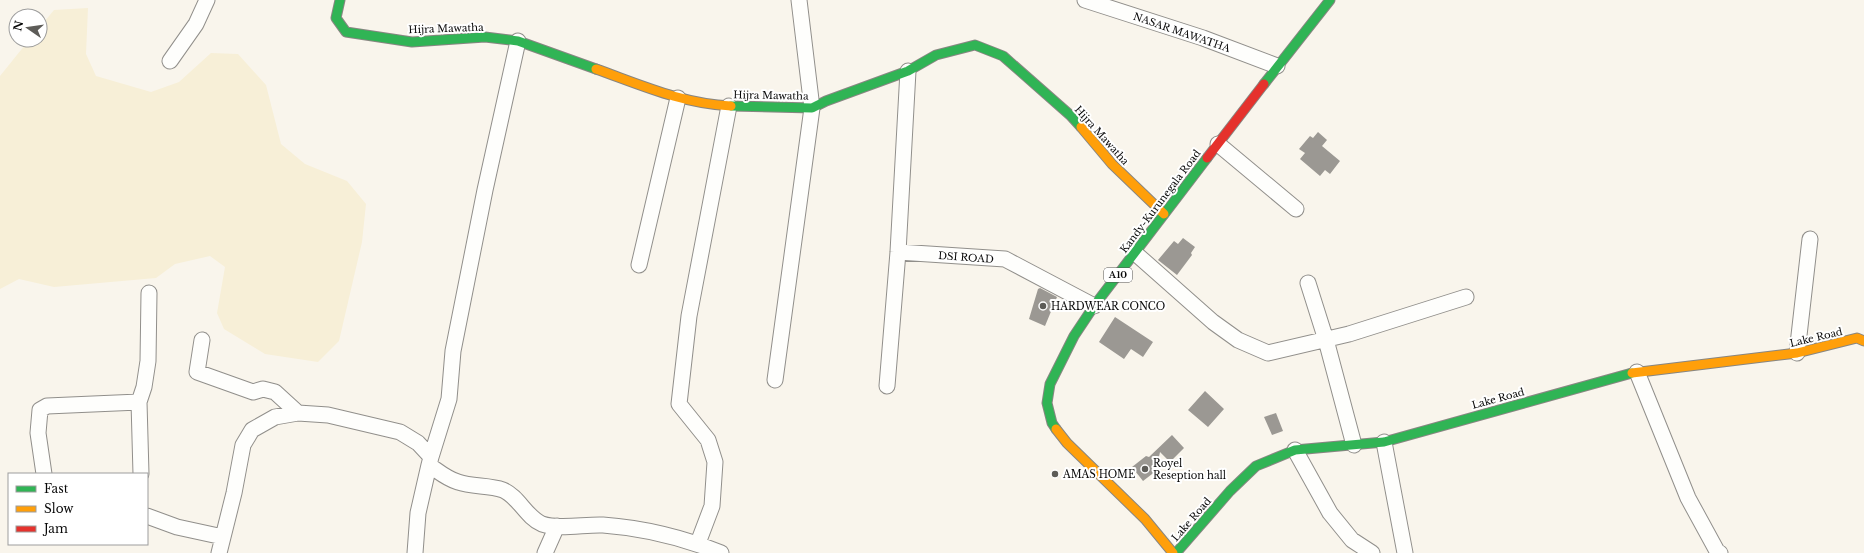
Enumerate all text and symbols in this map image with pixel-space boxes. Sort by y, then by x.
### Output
north arrow [8,8,48,48]
street label: NASAR MAWATHA [1131,10,1232,55]
text: N [10,18,26,32]
street label: Hijra Mawatha [408,21,484,36]
street label: Hijra Mawatha [733,88,809,103]
street label: Hijra Mawatha [1072,103,1132,168]
street label: Kandy-Kurunegala Road [1117,147,1204,255]
street label: DSI ROAD [938,249,994,266]
road number: A10 [1104,268,1132,282]
place label: HARDWEAR CONCO [1051,300,1165,313]
marker: HARDWEAR CONCO [1038,301,1048,311]
street label: Lake Road [1788,325,1844,350]
street label: Lake Road [1470,385,1526,412]
place label: Royel Reseption hall [1153,457,1226,482]
marker: Royel Reseption hall [1140,464,1150,474]
place label: AMAS HOME [1062,468,1135,481]
marker: AMAS HOME [1050,469,1060,479]
legend [8,473,148,545]
text: Fast [44,481,69,496]
street label: Lake Road [1169,495,1214,544]
text: Slow [44,501,74,516]
text: Jam [42,521,68,536]

